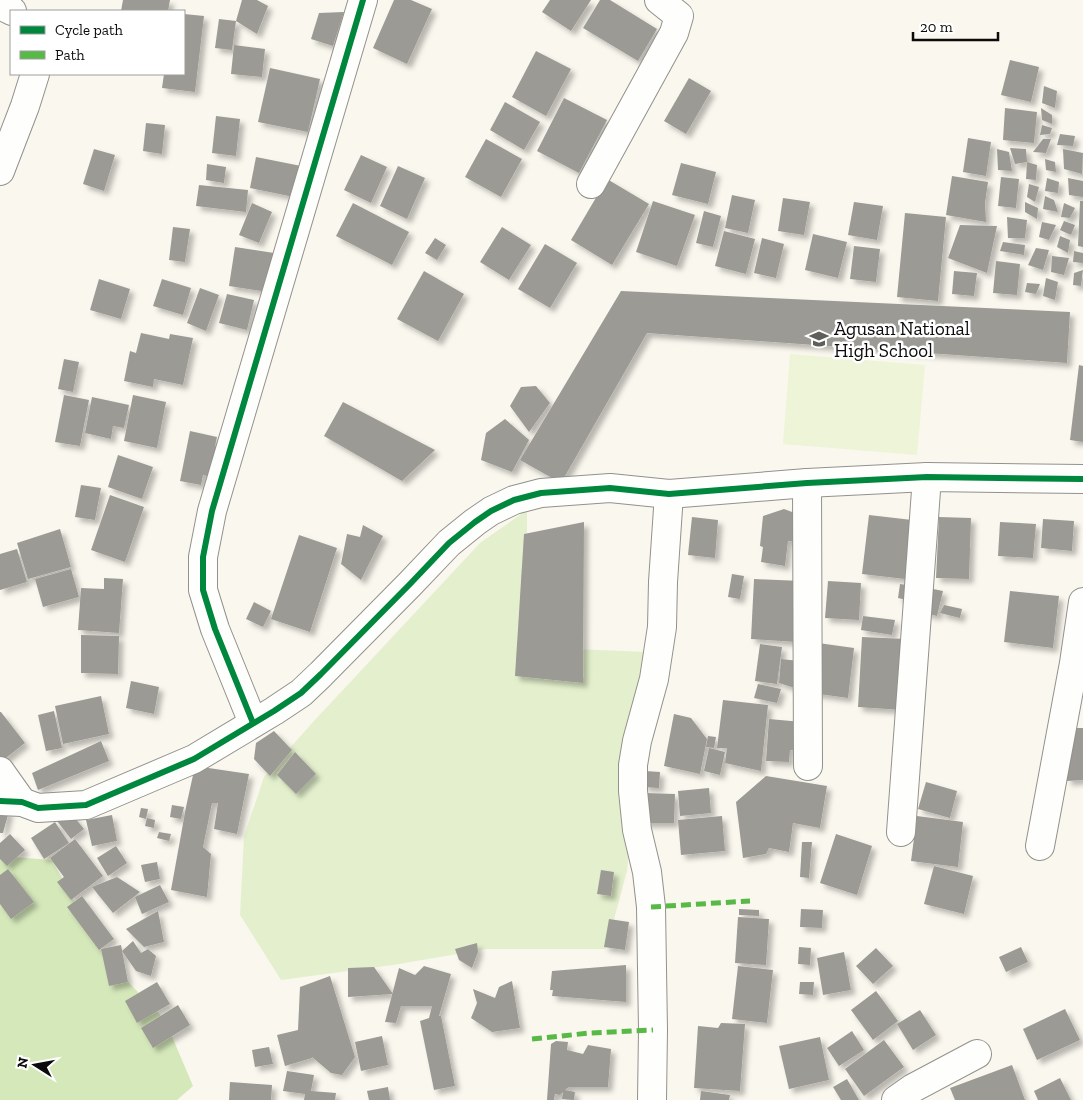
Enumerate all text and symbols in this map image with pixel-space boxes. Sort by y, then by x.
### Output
legend [10,10,185,75]
scale bar [913,10,998,42]
text: 20 m [920,18,953,36]
text: Cycle path [55,21,124,39]
text: Path [55,46,85,64]
place label: Agusan National High School [834,317,970,362]
school or university icon: Agusan National High School [808,328,830,350]
north arrow [10,1040,60,1090]
text: N [13,1055,32,1069]

